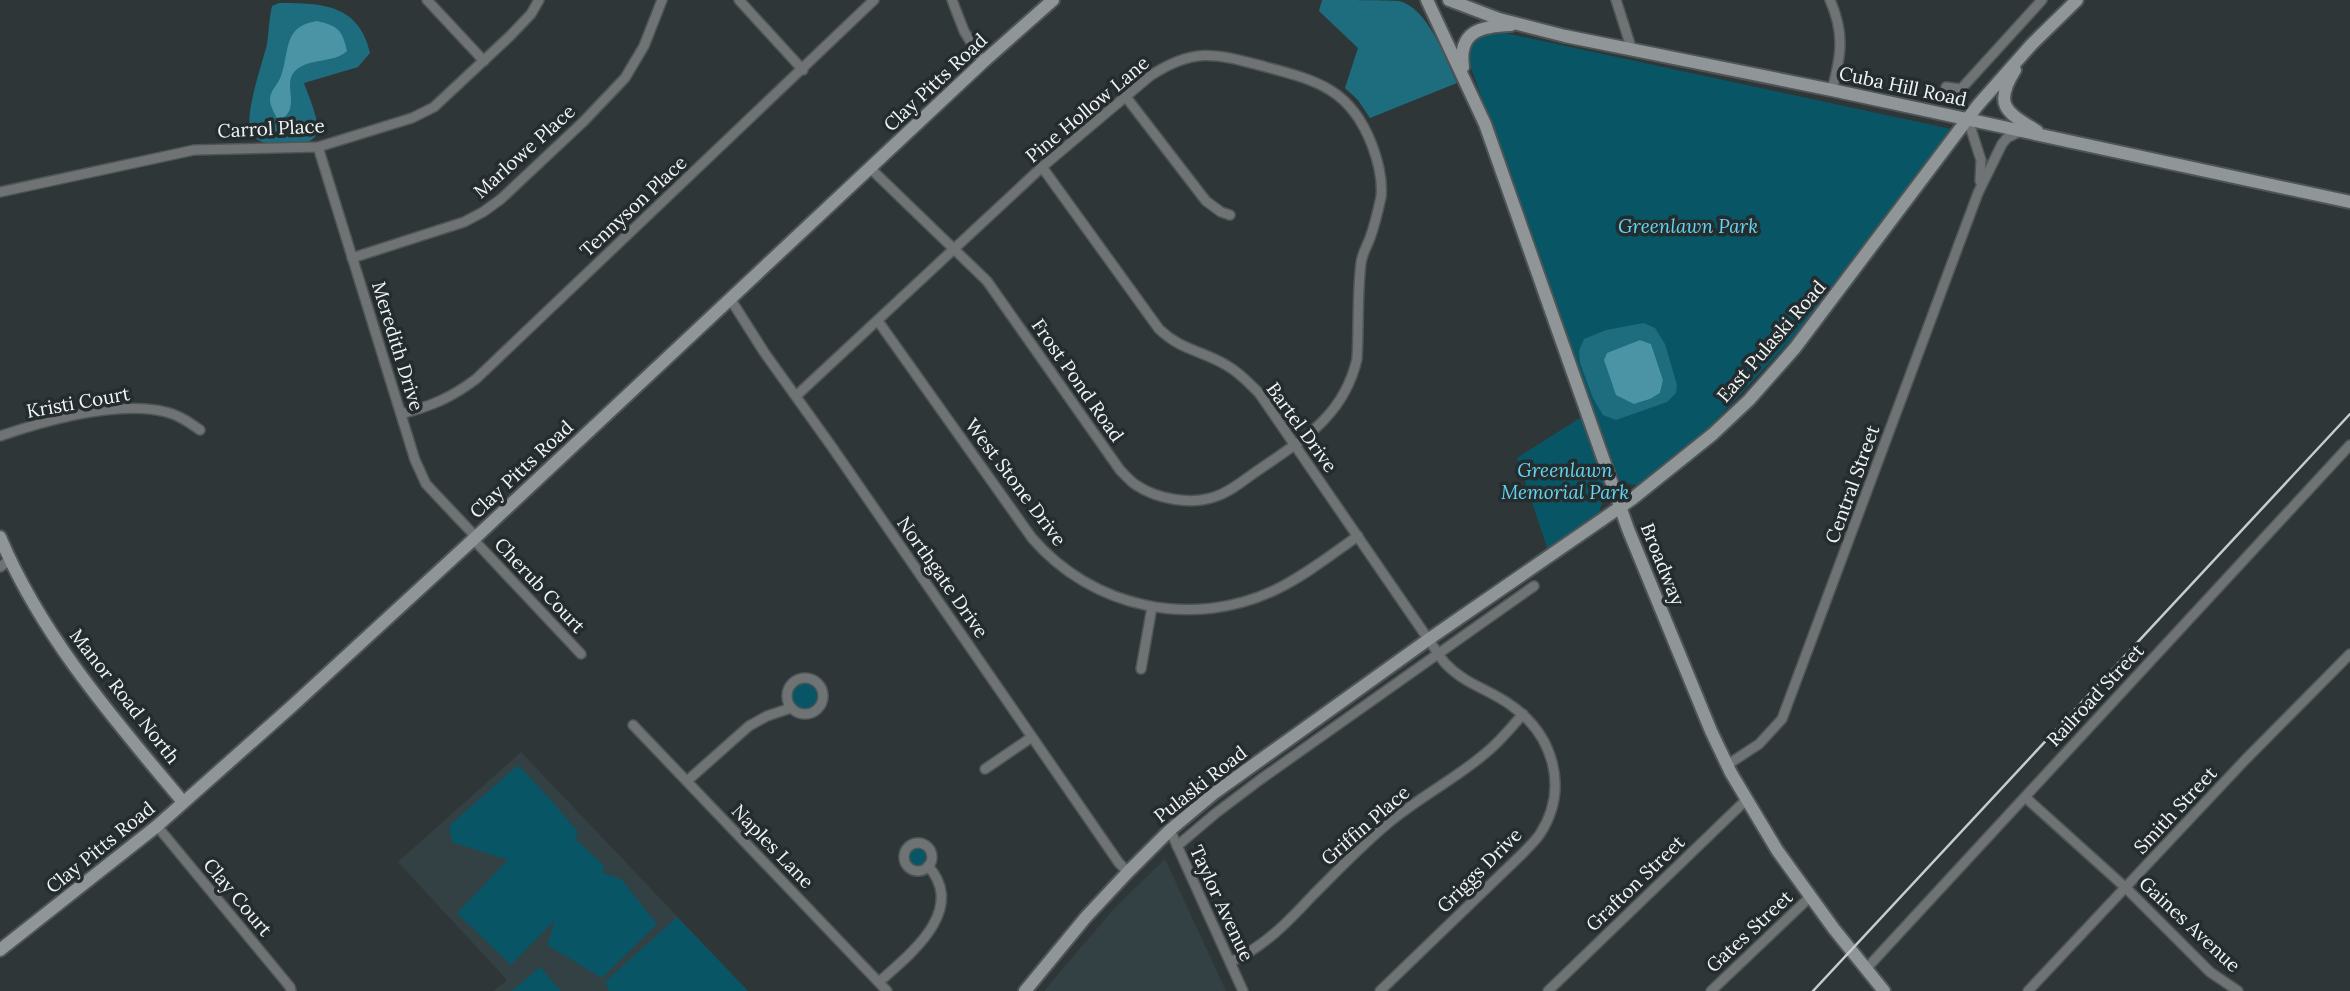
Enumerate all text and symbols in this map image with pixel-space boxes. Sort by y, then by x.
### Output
street label: Clay Pitts Road [878,28,992,136]
street label: Pine Hollow Lane [1020,50,1154,168]
street label: Cuba Hill Road [1837,61,1969,111]
street label: Marlowe Place [468,99,580,203]
street label: Carrol Place [217,113,325,143]
street label: Tennyson Place [574,150,692,262]
park label: Greenlawn Park [1618,214,1758,238]
street label: East Pulaski Road [1711,275,1831,407]
street label: Meredith Drive [367,278,429,414]
street label: Frost Pond Road [1027,314,1129,446]
street label: Bartel Drive [1261,377,1343,477]
street label: Kristi Court [24,381,132,423]
street label: West Stone Drive [960,414,1072,550]
street label: Clay Pitts Road [464,415,578,523]
street label: Central Street [1819,421,1885,546]
park label: Greenlawn Memorial Park [1501,458,1629,504]
street label: Northgate Drive [892,512,994,642]
street label: Broadway [1636,519,1690,609]
street label: Cherub Court [490,532,591,638]
street label: Manor Road North [65,624,185,768]
street label: Railroad Street [2041,638,2149,751]
street label: Pulaski Road [1149,740,1251,828]
street label: Smith Street [2128,761,2222,859]
street label: Griffin Place [1316,780,1414,870]
street label: Clay Pitts Road [41,796,159,898]
street label: Naples Lane [727,799,819,893]
street label: Griggs Drive [1431,822,1527,918]
street label: Grafton Street [1581,830,1690,936]
street label: Taylor Avenue [1185,841,1259,965]
street label: Clay Court [198,853,278,941]
street label: Gaines Avenue [2134,871,2246,977]
street label: Gates Street [1701,884,1798,977]

